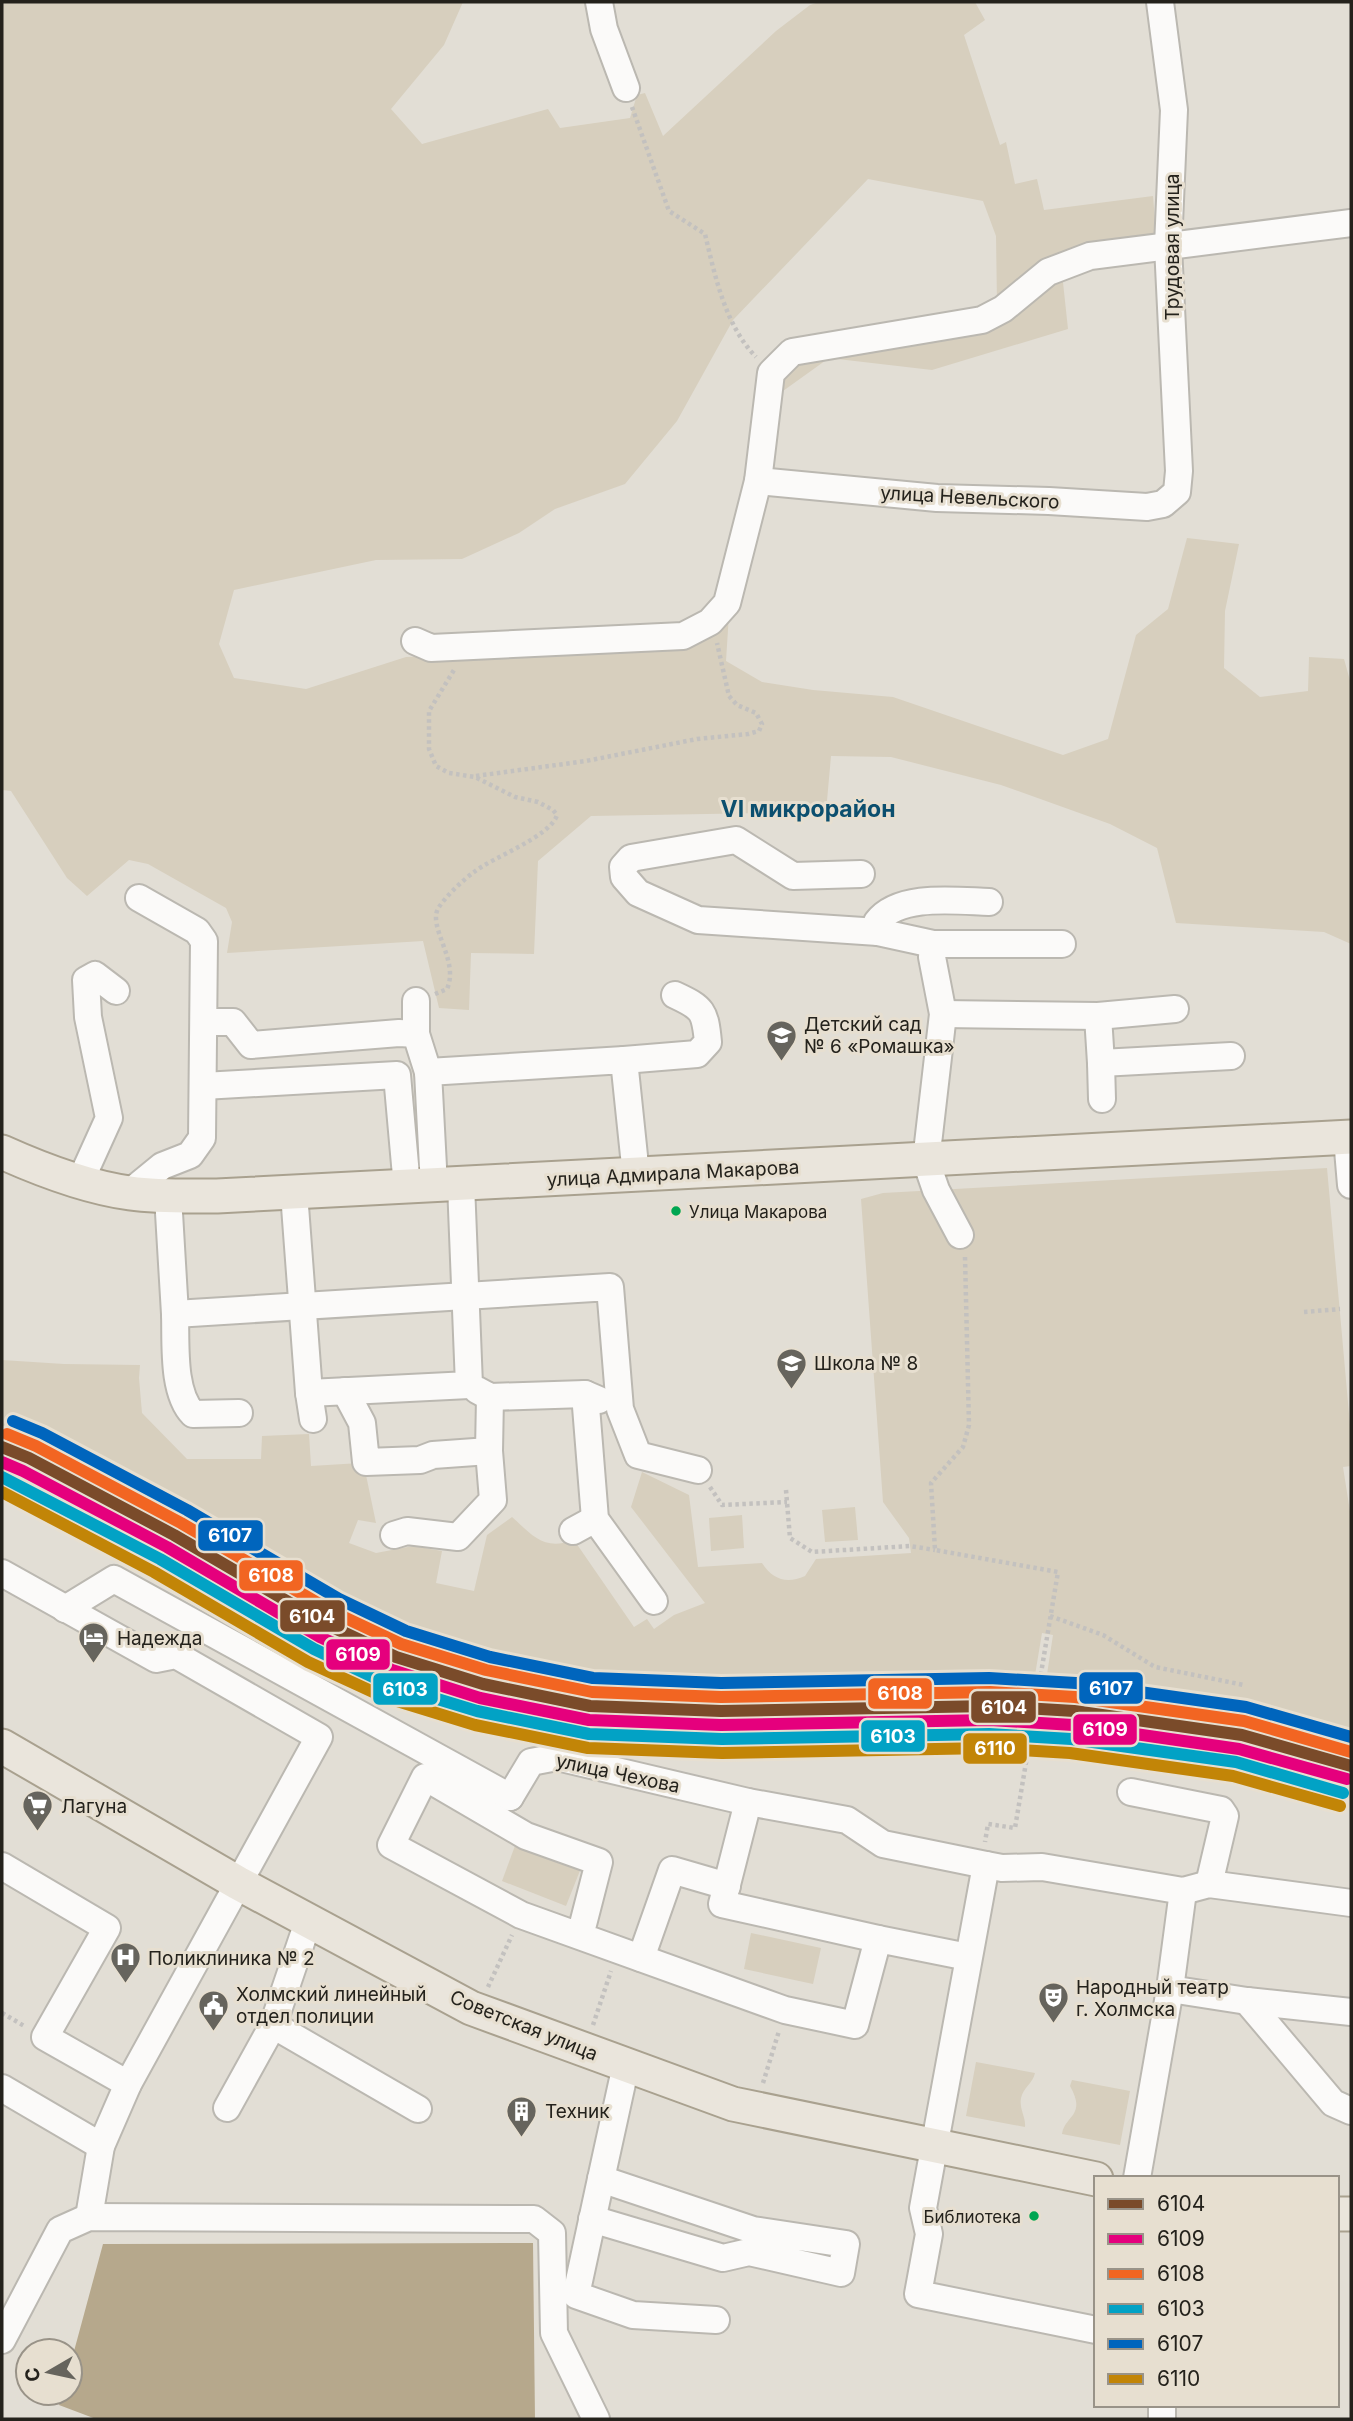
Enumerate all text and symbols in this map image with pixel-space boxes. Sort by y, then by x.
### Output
street label: Трудовая улица [1161,174,1184,320]
street label: улица Невельского [880,481,1060,514]
district label: VI микрорайон [721,795,895,823]
place label: Детский сад № 6 «Ромашка» [804,1013,955,1058]
school or university icon: Детский сад № 6 «Ромашка» [764,1018,798,1062]
street label: улица Адмирала Макарова [546,1155,800,1192]
place label: Улица Макарова [689,1202,827,1222]
marker: Улица Макарова [669,1204,683,1218]
school or university icon: Школа № 8 [774,1346,808,1390]
place label: Школа № 8 [814,1352,918,1375]
line badge: 6107 [197,1519,264,1552]
text: 6107 [208,1524,252,1547]
line badge: 6108 [238,1559,304,1592]
text: 6108 [248,1564,294,1587]
line badge: 6104 [279,1599,346,1633]
text: 6104 [289,1605,335,1628]
hotel icon: Надежда [77,1621,111,1665]
place label: Надежда [117,1627,202,1650]
line badge: 6109 [325,1638,391,1671]
text: 6109 [335,1643,381,1666]
line badge: 6107 [1078,1671,1144,1705]
line badge: 6103 [372,1672,439,1706]
line badge: 6108 [867,1677,933,1710]
text: 6107 [1089,1677,1133,1700]
text: 6103 [382,1678,428,1701]
text: 6108 [877,1682,923,1705]
line badge: 6104 [970,1690,1037,1724]
text: 6104 [981,1696,1027,1719]
line badge: 6109 [1072,1713,1138,1746]
text: 6109 [1082,1718,1128,1741]
line badge: 6103 [860,1719,926,1753]
text: 6103 [870,1725,916,1748]
line badge: 6110 [962,1732,1028,1765]
text: 6110 [974,1737,1016,1760]
street label: улица Чехова [554,1749,682,1798]
supermarket icon: Лагуна [21,1789,55,1833]
place label: Лагуна [61,1795,127,1818]
hospital icon: Поликлиника № 2 [108,1941,142,1985]
place label: Поликлиника № 2 [148,1947,315,1970]
place label: Народный театр г. Холмска [1076,1976,1229,2021]
theatre icon: Народный театр г. Холмска [1036,1981,1070,2025]
place label: Холмский линейный отдел полиции [236,1983,427,2028]
street label: Советская улица [447,1985,601,2066]
public building icon: Холмский линейный отдел полиции [196,1988,230,2032]
building icon: Техник [505,2094,539,2138]
place label: Техник [545,2100,610,2123]
legend [1094,2176,1339,2407]
text: 6104 [1157,2191,1205,2216]
place label: Библиотека [924,2207,1021,2227]
marker: Библиотека [1027,2209,1041,2223]
text: 6109 [1157,2226,1205,2251]
text: 6108 [1157,2261,1205,2286]
text: 6103 [1157,2296,1205,2321]
text: 6107 [1157,2331,1203,2356]
north arrow [14,2337,84,2407]
text: С [20,2366,45,2383]
text: 6110 [1157,2366,1200,2391]

